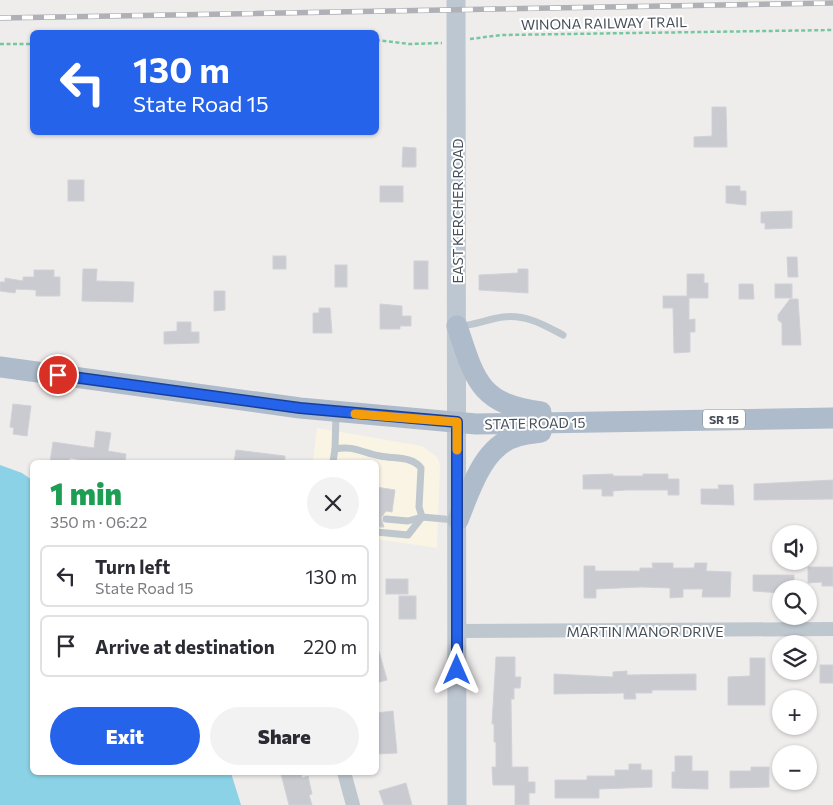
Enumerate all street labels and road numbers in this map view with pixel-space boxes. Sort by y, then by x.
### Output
street label: WINONA RAILWAY TRAIL [521,13,687,33]
street label: EAST KERCHER ROAD [449,138,466,284]
road number: SR 15 [703,409,745,428]
street label: STATE ROAD 15 [484,414,586,432]
street label: MARTIN MANOR DRIVE [567,623,723,640]

